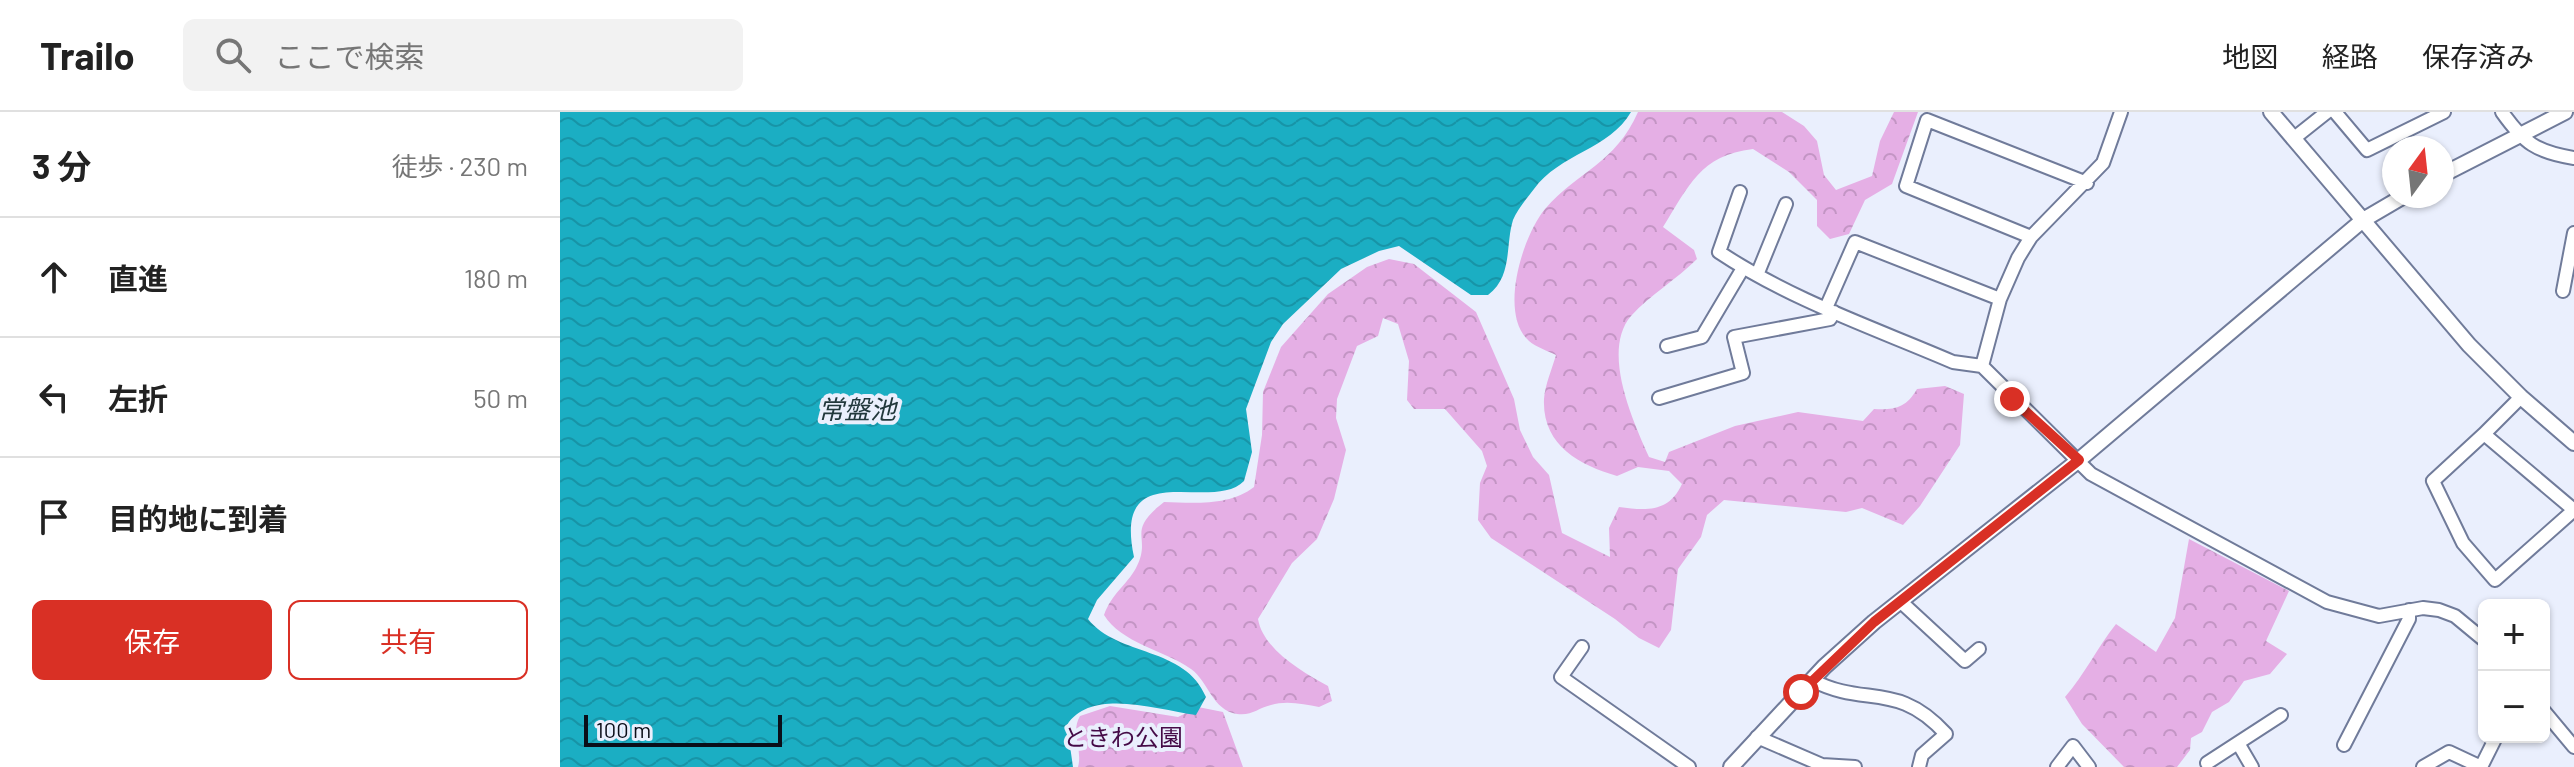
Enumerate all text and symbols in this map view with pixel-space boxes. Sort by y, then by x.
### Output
search box [183,19,743,91]
text: Trailo [40,32,135,78]
icon: search [211,33,255,77]
text: ここで検索 [275,38,425,74]
text: 地図 [2222,39,2278,73]
text: 経路 [2322,39,2378,73]
text: 保存済み [2422,39,2534,73]
north arrow [2382,136,2454,208]
text: 3 分 [32,145,91,186]
text: 徒歩 · 230 m [392,150,528,181]
icon: ahead [32,255,76,299]
text: 直進 [108,260,168,296]
text: 180 m [464,262,528,293]
icon: left [32,375,76,419]
text: 左折 [108,380,168,416]
route end [1994,381,2030,417]
text: 50 m [473,382,528,413]
water label: 常盤池 [818,393,899,424]
icon: arrive [32,495,76,539]
text: 目的地に到着 [108,500,288,536]
map controls [2478,599,2550,743]
button: + [2478,599,2550,671]
button: 保存 [32,600,272,680]
button: 共有 [288,600,528,680]
button: − [2478,671,2550,743]
route start [1783,674,1819,710]
scale bar [584,711,782,747]
text: 100 m [596,716,651,742]
park label: ときわ公園 [1063,722,1183,751]

